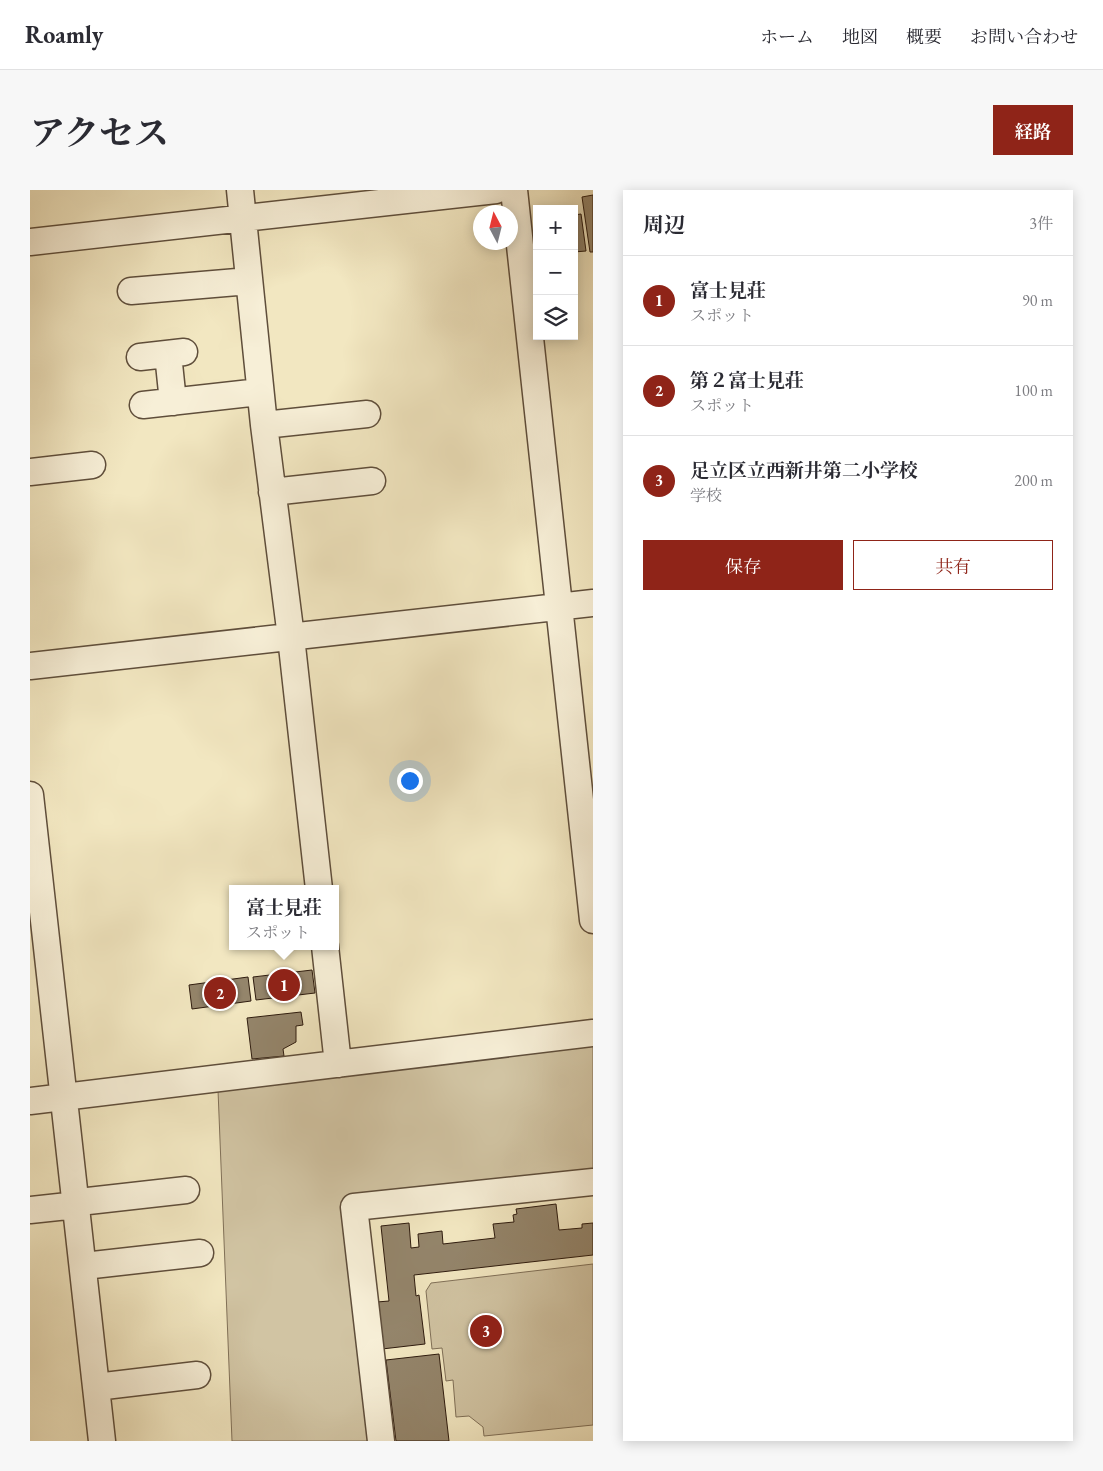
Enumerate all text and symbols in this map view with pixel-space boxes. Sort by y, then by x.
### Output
text: Roamly [25,19,103,50]
text: ホーム [760,25,814,48]
text: 地図 [842,25,878,48]
text: 概要 [906,25,942,48]
text: お問い合わせ [970,25,1078,48]
button: 経路 [993,105,1073,155]
text: アクセス [30,110,169,155]
north arrow [473,205,518,250]
map controls [533,205,578,340]
button: + [533,205,578,250]
text: 周辺 [643,211,685,238]
text: 3件 [1029,213,1053,234]
button: − [533,250,578,295]
text: 富士見荘 [690,278,766,303]
text: 1 [655,290,663,311]
text: 90 m [1022,290,1053,311]
button: layers [533,295,578,340]
text: スポット [690,305,754,326]
text: 第２富士見荘 [690,368,804,393]
text: 2 [655,380,663,401]
text: 100 m [1014,380,1053,401]
text: スポット [690,395,754,416]
text: 足立区立西新井第二小学校 [690,458,918,483]
text: 3 [655,470,663,491]
text: 200 m [1014,470,1053,491]
text: 学校 [690,485,722,506]
button: 保存 [643,540,843,590]
button: 共有 [853,540,1053,590]
your location [397,768,423,794]
popup [229,885,339,950]
text: 富士見荘 [246,895,322,920]
text: スポット [246,922,310,943]
pin: 1 [268,966,300,1004]
pin: 2 [204,974,236,1012]
pin: 3 [470,1312,502,1350]

